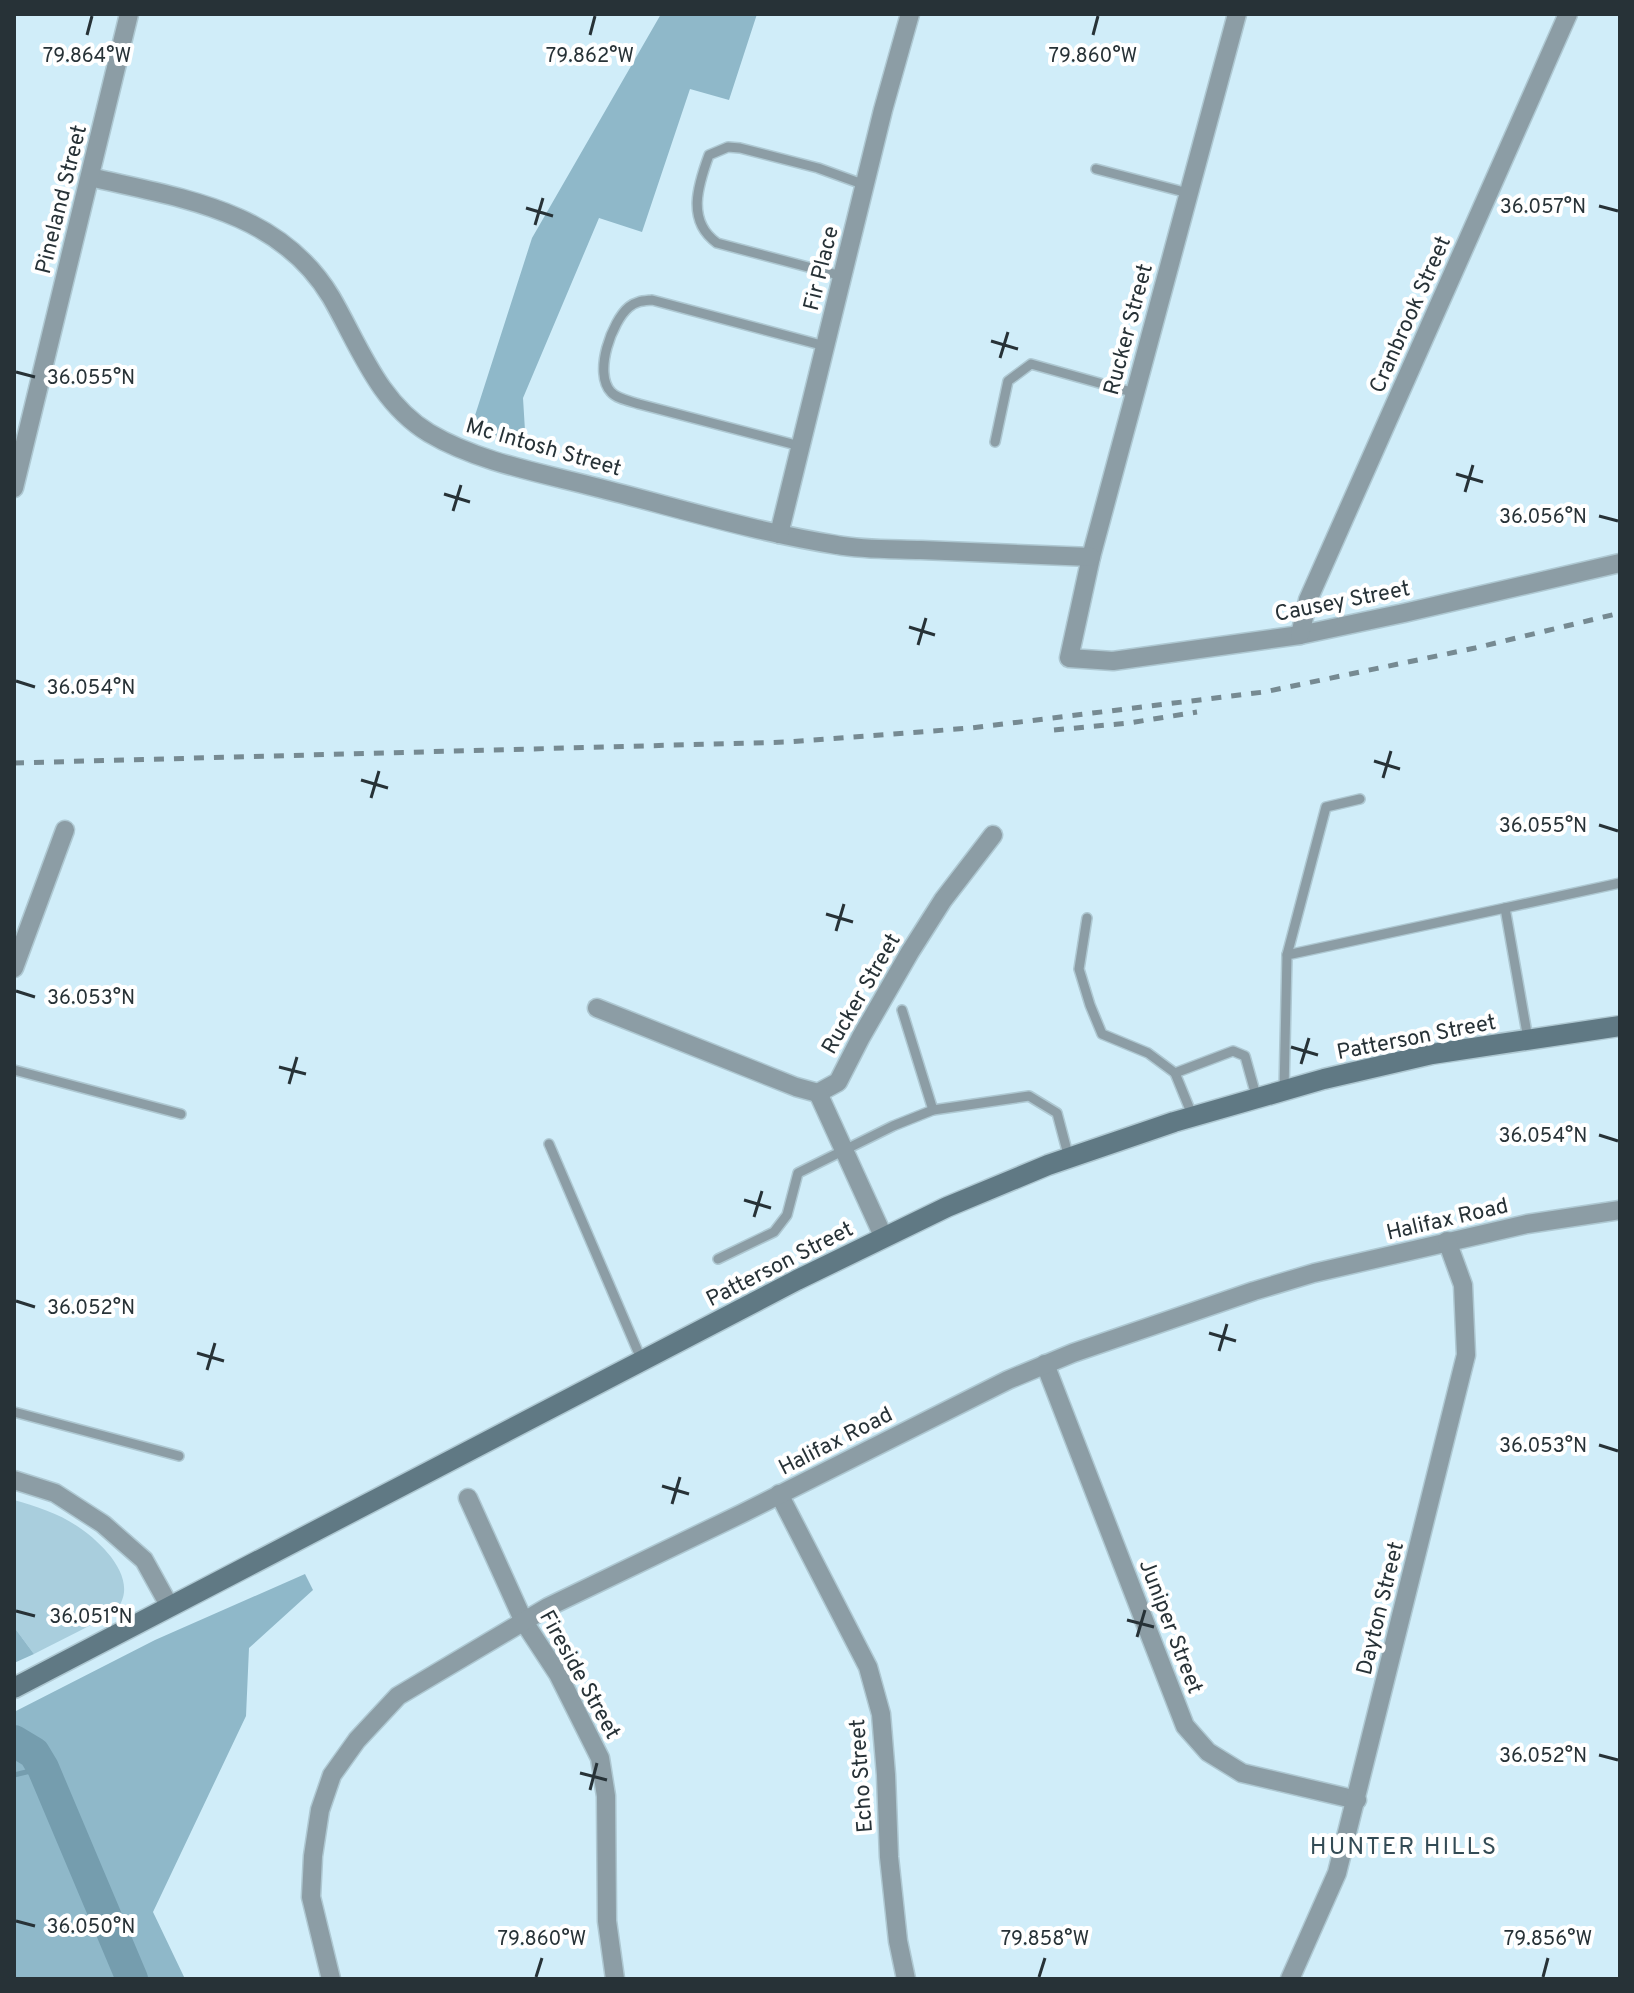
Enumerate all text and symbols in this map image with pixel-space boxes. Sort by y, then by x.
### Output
text: 79.864°W [43,44,131,70]
text: 79.862°W [546,44,634,70]
text: 79.860°W [1049,44,1137,70]
street label: Pineland Street [31,122,94,277]
text: 36.057°N [1500,195,1586,221]
street label: Fir Place [799,224,846,314]
street label: Cranbrook Street [1365,232,1458,398]
street label: Rucker Street [1099,261,1160,398]
text: 36.055°N [47,366,135,392]
street label: Mc Intosh Street [462,413,624,484]
text: 36.056°N [1499,505,1587,531]
street label: Causey Street [1273,576,1412,629]
text: 36.054°N [47,676,135,702]
text: 36.055°N [1499,814,1587,840]
street label: Rucker Street [817,929,908,1059]
text: 36.053°N [47,986,135,1012]
street label: Patterson Street [1335,1010,1498,1067]
text: 36.054°N [1499,1124,1587,1150]
street label: Halifax Road [1384,1193,1511,1248]
street label: Patterson Street [702,1217,858,1314]
text: 36.052°N [47,1296,135,1322]
street label: Halifax Road [775,1402,898,1482]
text: 36.053°N [1499,1434,1587,1460]
street label: Dayton Street [1352,1539,1411,1678]
street label: Juniper Street [1132,1556,1208,1698]
text: 36.051°N [49,1605,133,1631]
street label: Fireside Street [532,1606,625,1744]
street label: Echo Street [845,1718,880,1834]
text: 36.052°N [1499,1744,1587,1770]
district label: HUNTER HILLS [1310,1833,1498,1863]
text: 36.050°N [47,1915,135,1941]
text: 79.860°W [498,1927,586,1953]
text: 79.858°W [1001,1927,1089,1953]
text: 79.856°W [1504,1927,1592,1953]

